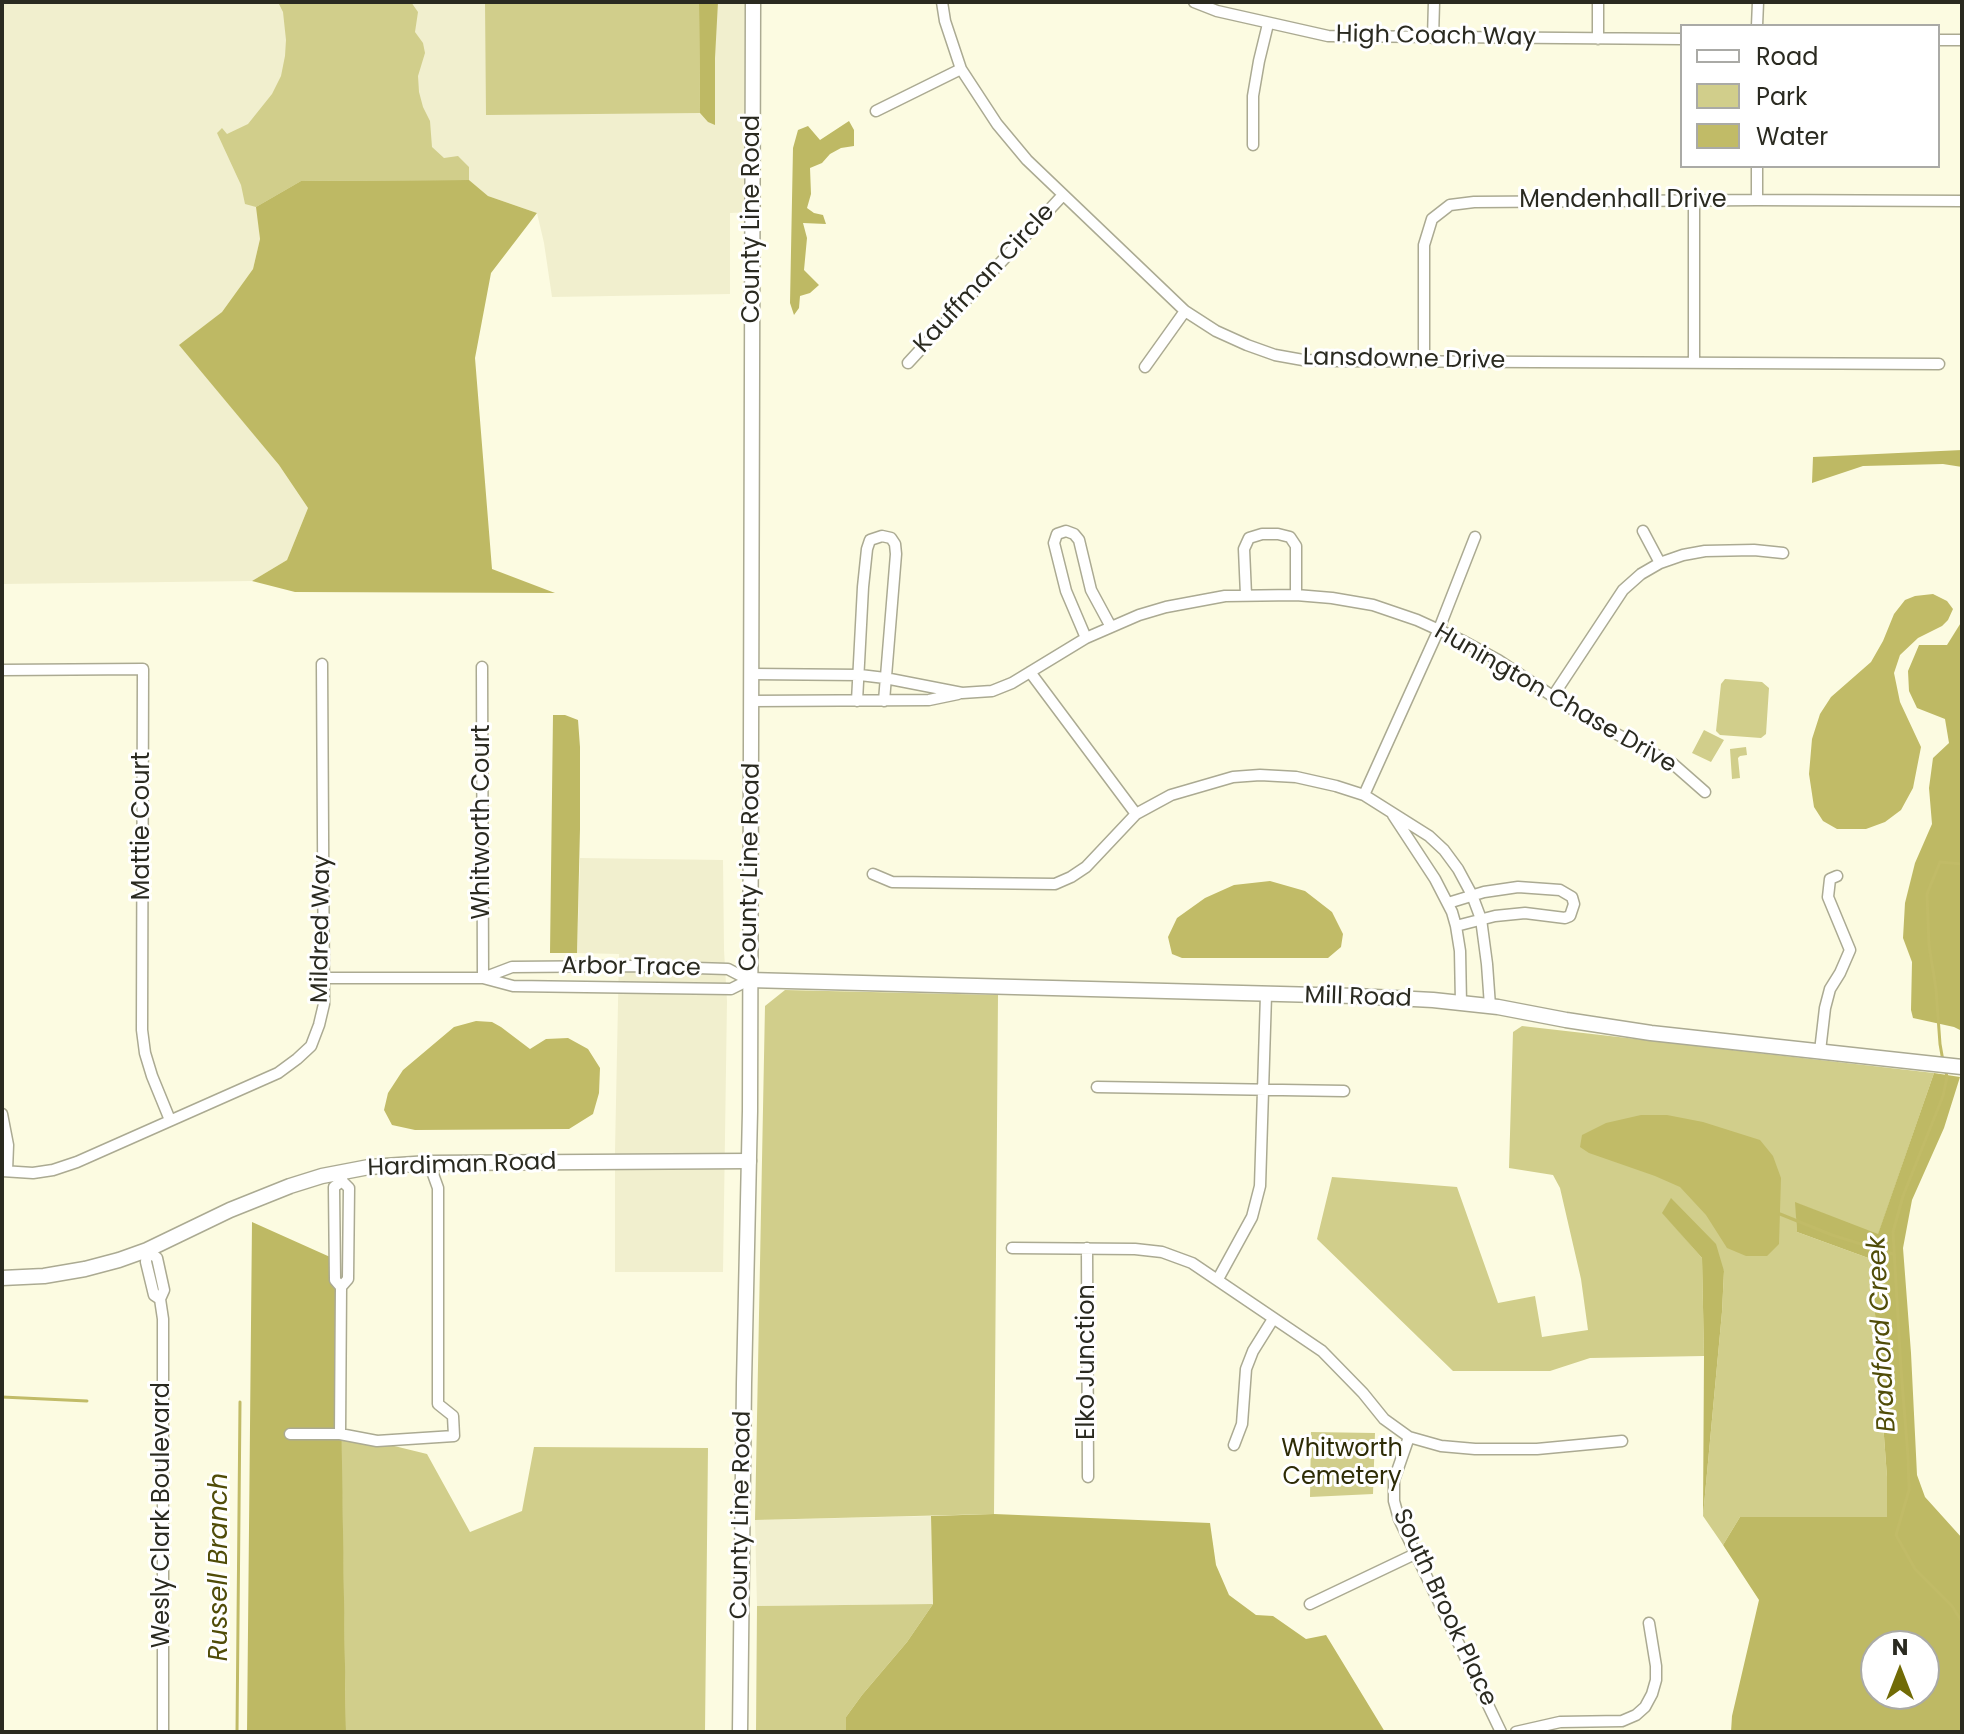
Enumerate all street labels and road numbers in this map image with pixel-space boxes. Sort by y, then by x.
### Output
street label: High Coach Way [1336,21,1536,53]
street label: County Line Road [739,115,767,323]
street label: Mendenhall Drive [1519,187,1727,215]
street label: Kauffman Circle [909,199,1061,359]
street label: Lansdowne Drive [1302,344,1506,376]
street label: Hunington Chase Drive [1429,618,1681,780]
street label: Whitworth Court [469,725,497,919]
street label: Mattie Court [129,752,157,900]
street label: County Line Road [735,762,767,972]
street label: Mildred Way [306,855,338,1003]
street label: Arbor Trace [561,952,701,984]
street label: Mill Road [1304,982,1412,1014]
street label: Hardiman Road [367,1148,557,1184]
street label: Elko Junction [1074,1284,1102,1440]
street label: Wesly Clark Boulevard [149,1382,177,1648]
street label: County Line Road [726,1410,758,1620]
street label: South Brook Place [1386,1505,1502,1711]

